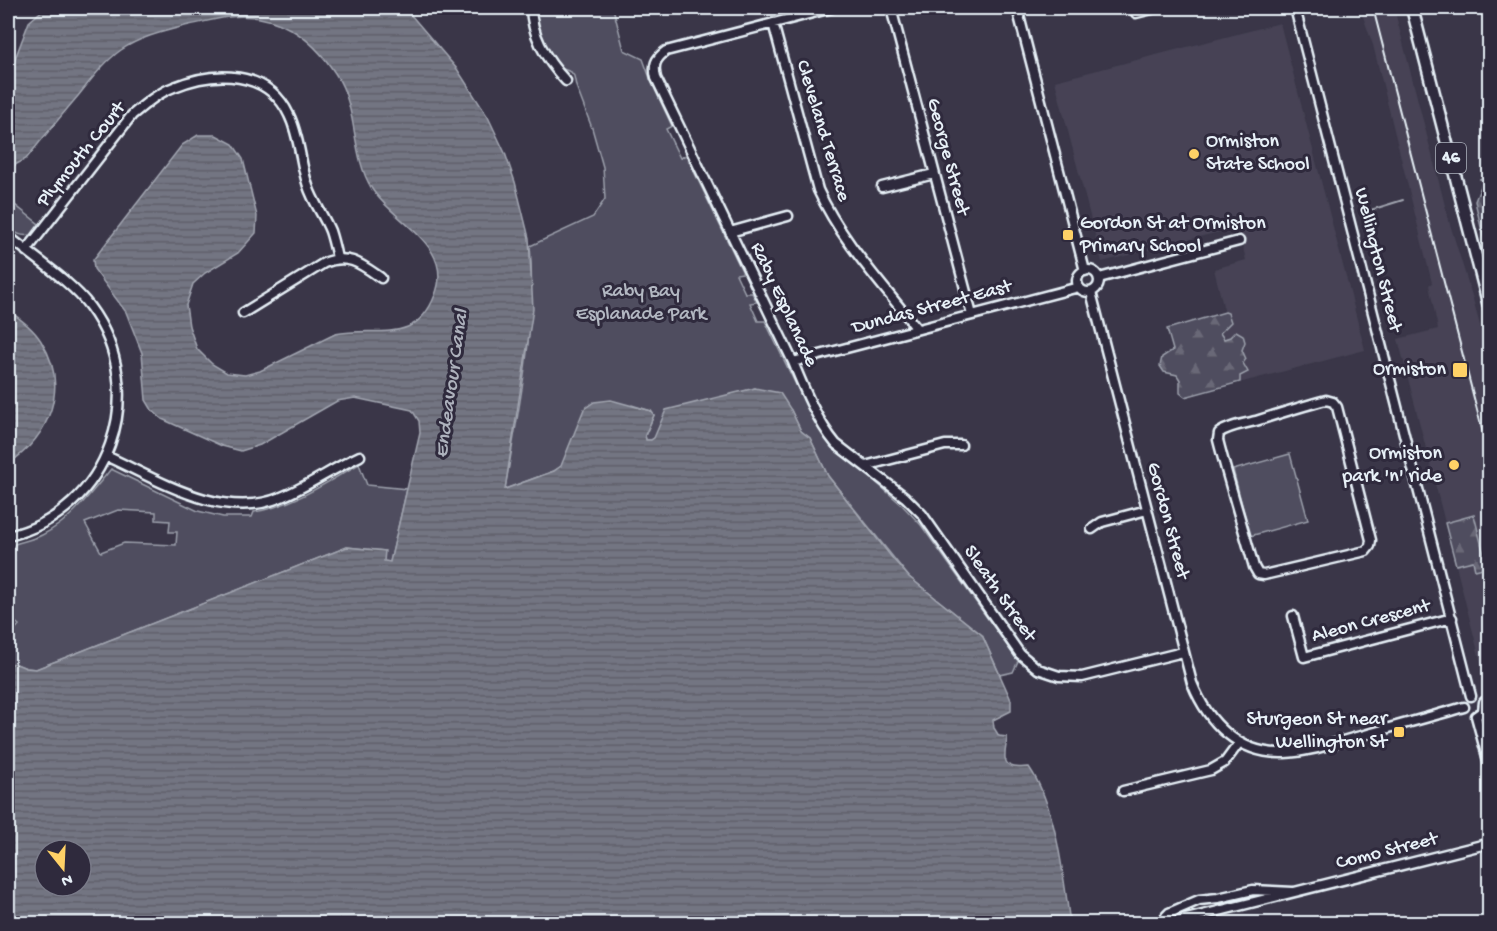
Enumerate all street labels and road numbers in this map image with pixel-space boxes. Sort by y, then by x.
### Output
street label: Cleveland Terrace [790,58,855,205]
street label: Plymouth Court [32,96,133,213]
street label: George Street [920,96,974,220]
road number: 46 [1436,143,1466,173]
street label: Wellington Street [1348,186,1406,336]
street label: Raby Esplanade [744,239,822,371]
street label: Dundas Street East [848,275,1016,341]
street label: Gordon Street [1140,460,1194,584]
street label: Sleath Street [957,541,1042,648]
street label: Aleon Crescent [1309,595,1434,649]
street label: Como Street [1334,828,1442,876]

